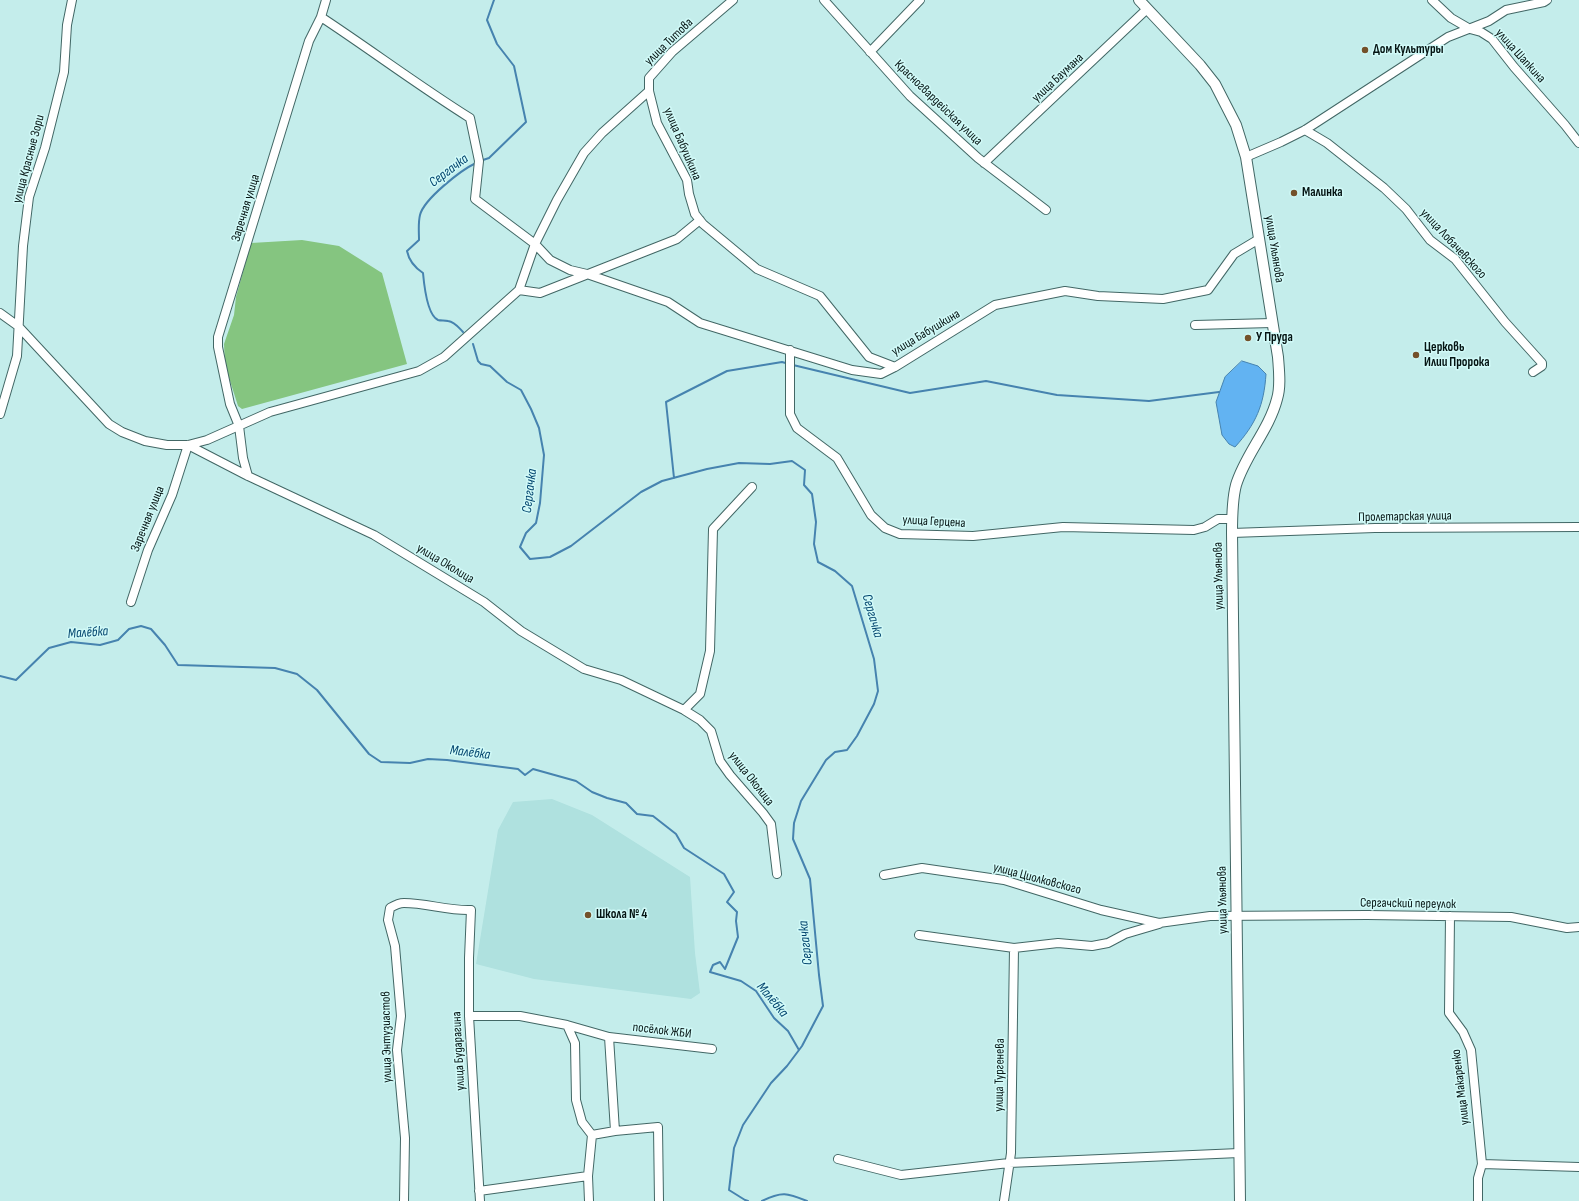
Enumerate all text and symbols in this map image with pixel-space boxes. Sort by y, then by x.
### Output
street label: улица Титова [642,15,696,69]
street label: улица Шапкина [1492,26,1548,86]
place label: Дом Культуры [1373,42,1444,58]
marker: Дом Культуры [1360,45,1370,55]
street label: улица Баумана [1029,50,1087,106]
street label: Красногвардейская улица [891,57,985,149]
street label: улица Бабушкина [660,105,704,183]
street label: улица Красные Зори [10,113,48,205]
water label: Сергачка [426,151,472,191]
street label: Заречная улица [228,172,264,244]
place label: Малинка [1302,185,1343,201]
marker: Малинка [1289,188,1299,198]
street label: улица Лобачевского [1417,206,1489,282]
street label: улица Ульянова [1261,214,1287,284]
street label: улица Бабушкина [889,306,963,360]
place label: У Пруда [1256,330,1293,346]
marker: У Пруда [1243,333,1253,343]
place label: Церковь Илии Пророка [1424,340,1490,371]
marker: Церковь Илии Пророка [1411,350,1421,360]
water label: Сергачка [519,468,541,514]
street label: Заречная улица [128,484,168,554]
street label: Пролетарская улица [1358,508,1452,526]
street label: улица Герцена [902,513,966,531]
street label: улица Околица [413,541,477,587]
street label: улица Ульянова [1211,542,1227,610]
water label: Сергачка [858,592,886,640]
water label: Малёбка [67,623,109,643]
water label: Малёбка [449,742,491,764]
street label: улица Околица [725,749,777,809]
street label: улица Циолковского [991,860,1083,898]
street label: улица Ульянова [1215,866,1231,934]
street label: Сергачский переулок [1360,895,1456,913]
place label: Школа № 4 [596,907,647,923]
marker: Школа № 4 [583,910,593,920]
water label: Сергачка [795,920,817,966]
water label: Малёбка [753,979,791,1021]
street label: улица Энтузиастов [378,991,396,1083]
street label: улица Бударагина [449,1011,469,1091]
street label: посёлок ЖБИ [632,1020,692,1042]
street label: улица Тургенева [992,1038,1008,1112]
street label: улица Макаренко [1449,1048,1473,1126]

